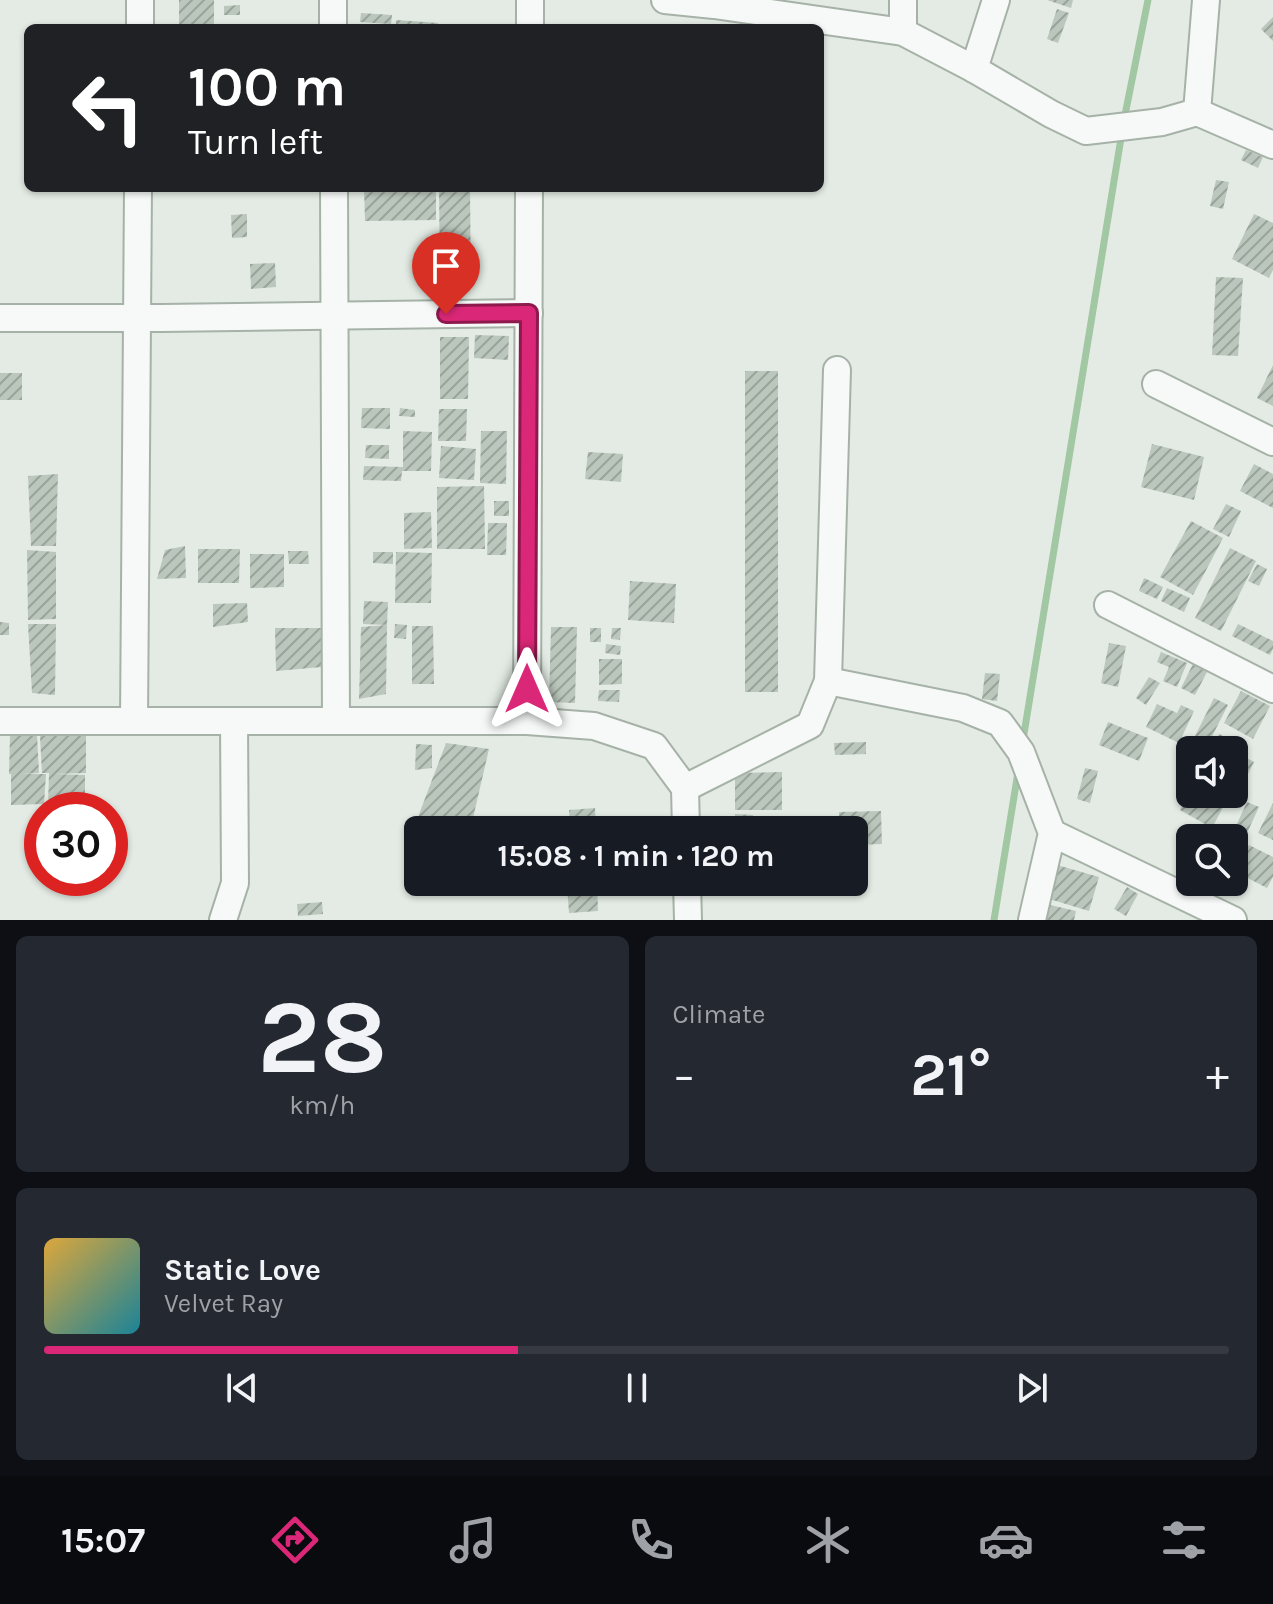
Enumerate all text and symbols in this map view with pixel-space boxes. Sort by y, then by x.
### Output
text: 100 m [188,54,346,119]
icon: left [56,56,160,160]
text: Turn left [188,121,323,163]
pin [412,232,480,314]
icon: arrive [424,244,468,288]
position arrow [485,647,569,731]
map controls [1176,736,1248,896]
button: sound [1176,736,1248,808]
speed limit sign: 30 [24,792,128,896]
button: search [1176,824,1248,896]
text: 15:08 · 1 min · 120 m [497,838,775,874]
text: 28 [257,977,387,1098]
text: Climate [673,999,765,1030]
text: 21° [910,1040,991,1110]
text: − [673,1050,696,1101]
text: + [1206,1050,1229,1101]
text: km/h [289,1090,355,1121]
text: Static Love [164,1252,321,1288]
text: Velvet Ray [164,1288,283,1319]
icon: previous [220,1366,264,1410]
icon: pause [615,1366,659,1410]
icon: next [1010,1366,1054,1410]
icon: directions [267,1512,323,1568]
icon: music [445,1512,501,1568]
icon: phone [623,1512,679,1568]
icon: climate [800,1512,856,1568]
icon: car [978,1512,1034,1568]
icon: filters [1156,1512,1212,1568]
text: 15:07 [61,1519,145,1561]

